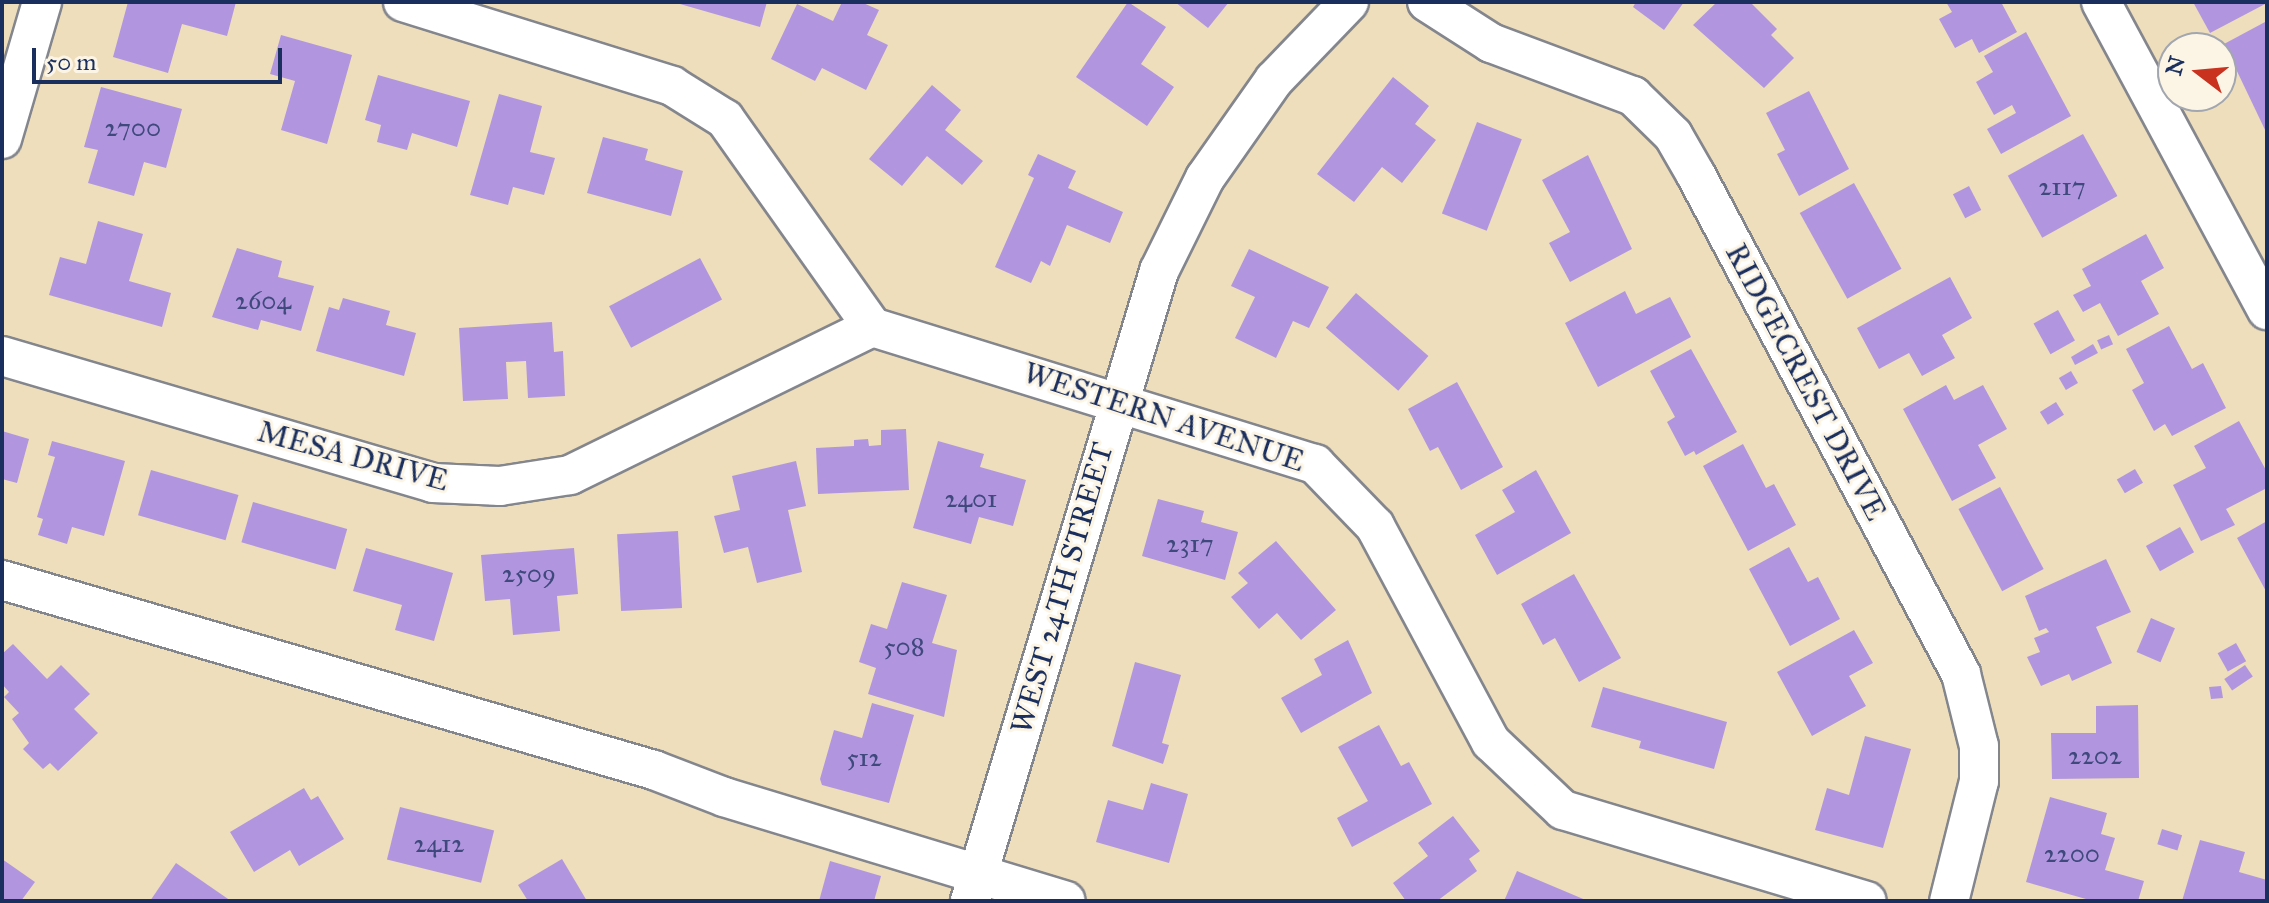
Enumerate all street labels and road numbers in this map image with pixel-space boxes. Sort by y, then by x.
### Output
street label: RIDGECREST DRIVE [1718,238,1894,526]
street label: WESTERN AVENUE [1019,355,1309,479]
street label: MESA DRIVE [254,413,452,499]
street label: WEST 24TH STREET [1003,438,1121,738]

